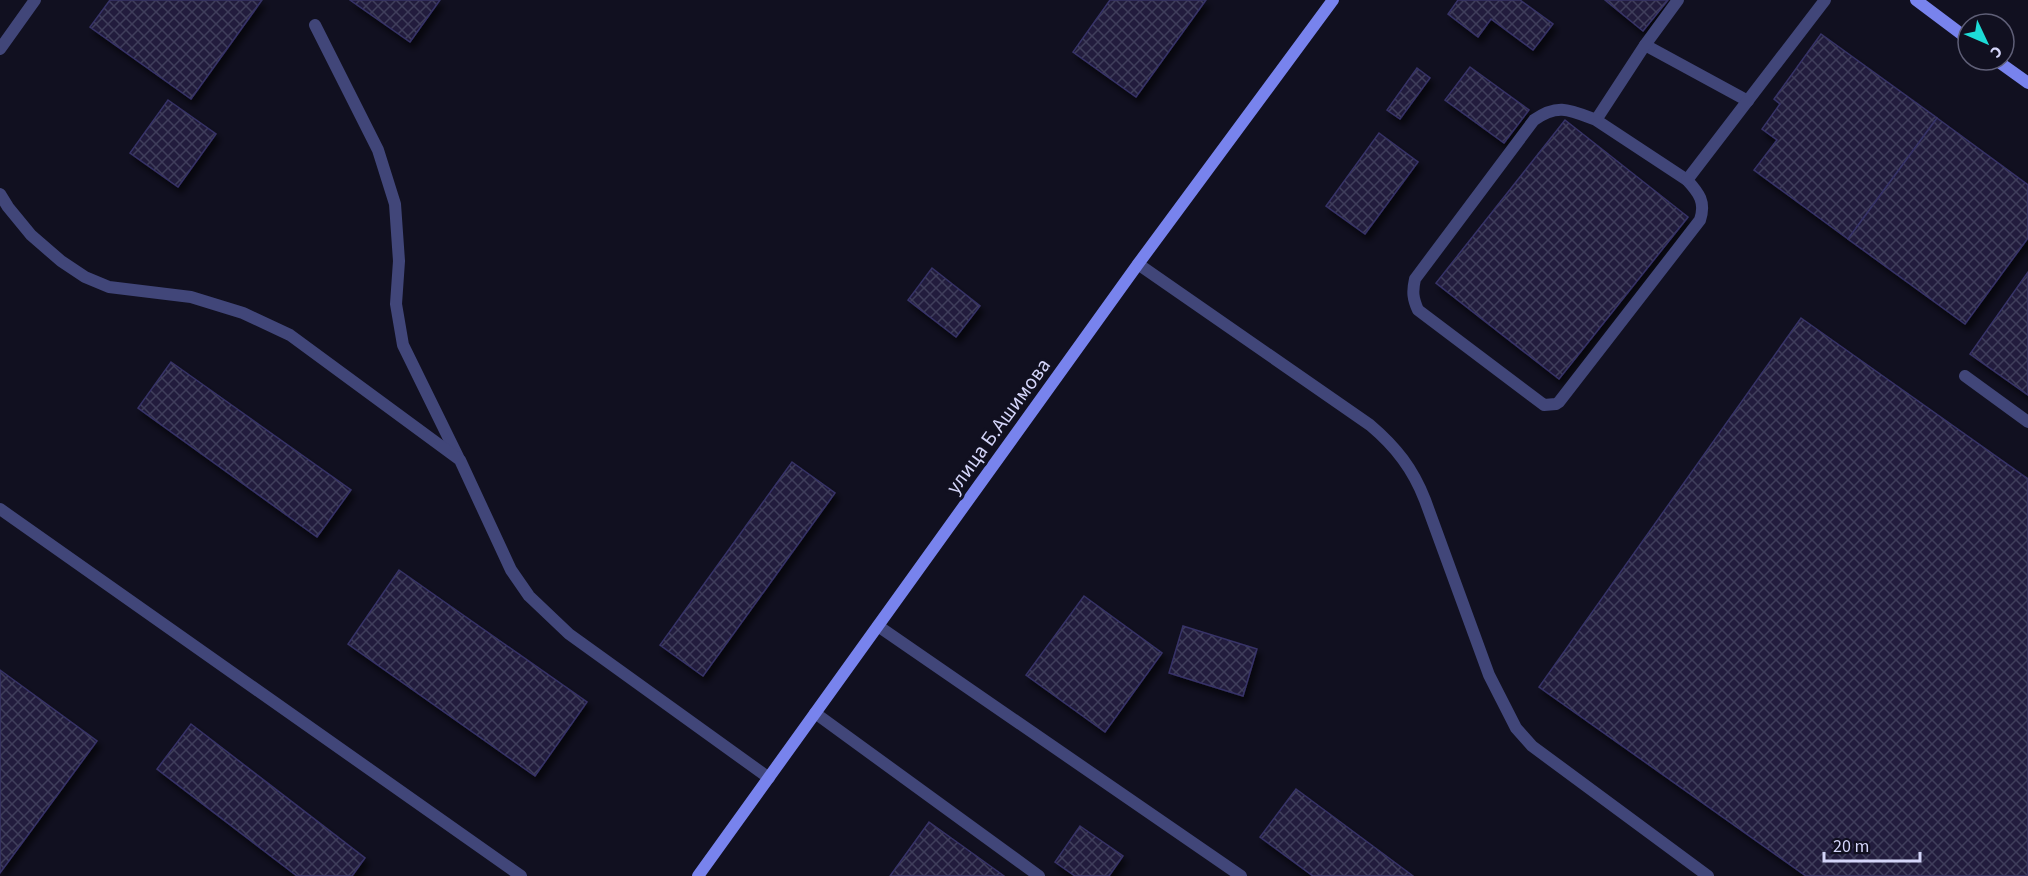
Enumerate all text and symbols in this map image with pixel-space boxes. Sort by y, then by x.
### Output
north arrow [1956,12,2016,72]
text: С [1985,41,2007,63]
street label: улица Б.Ашимова [938,352,1058,500]
scale bar [1824,825,1920,863]
text: 20 m [1833,834,1869,859]

